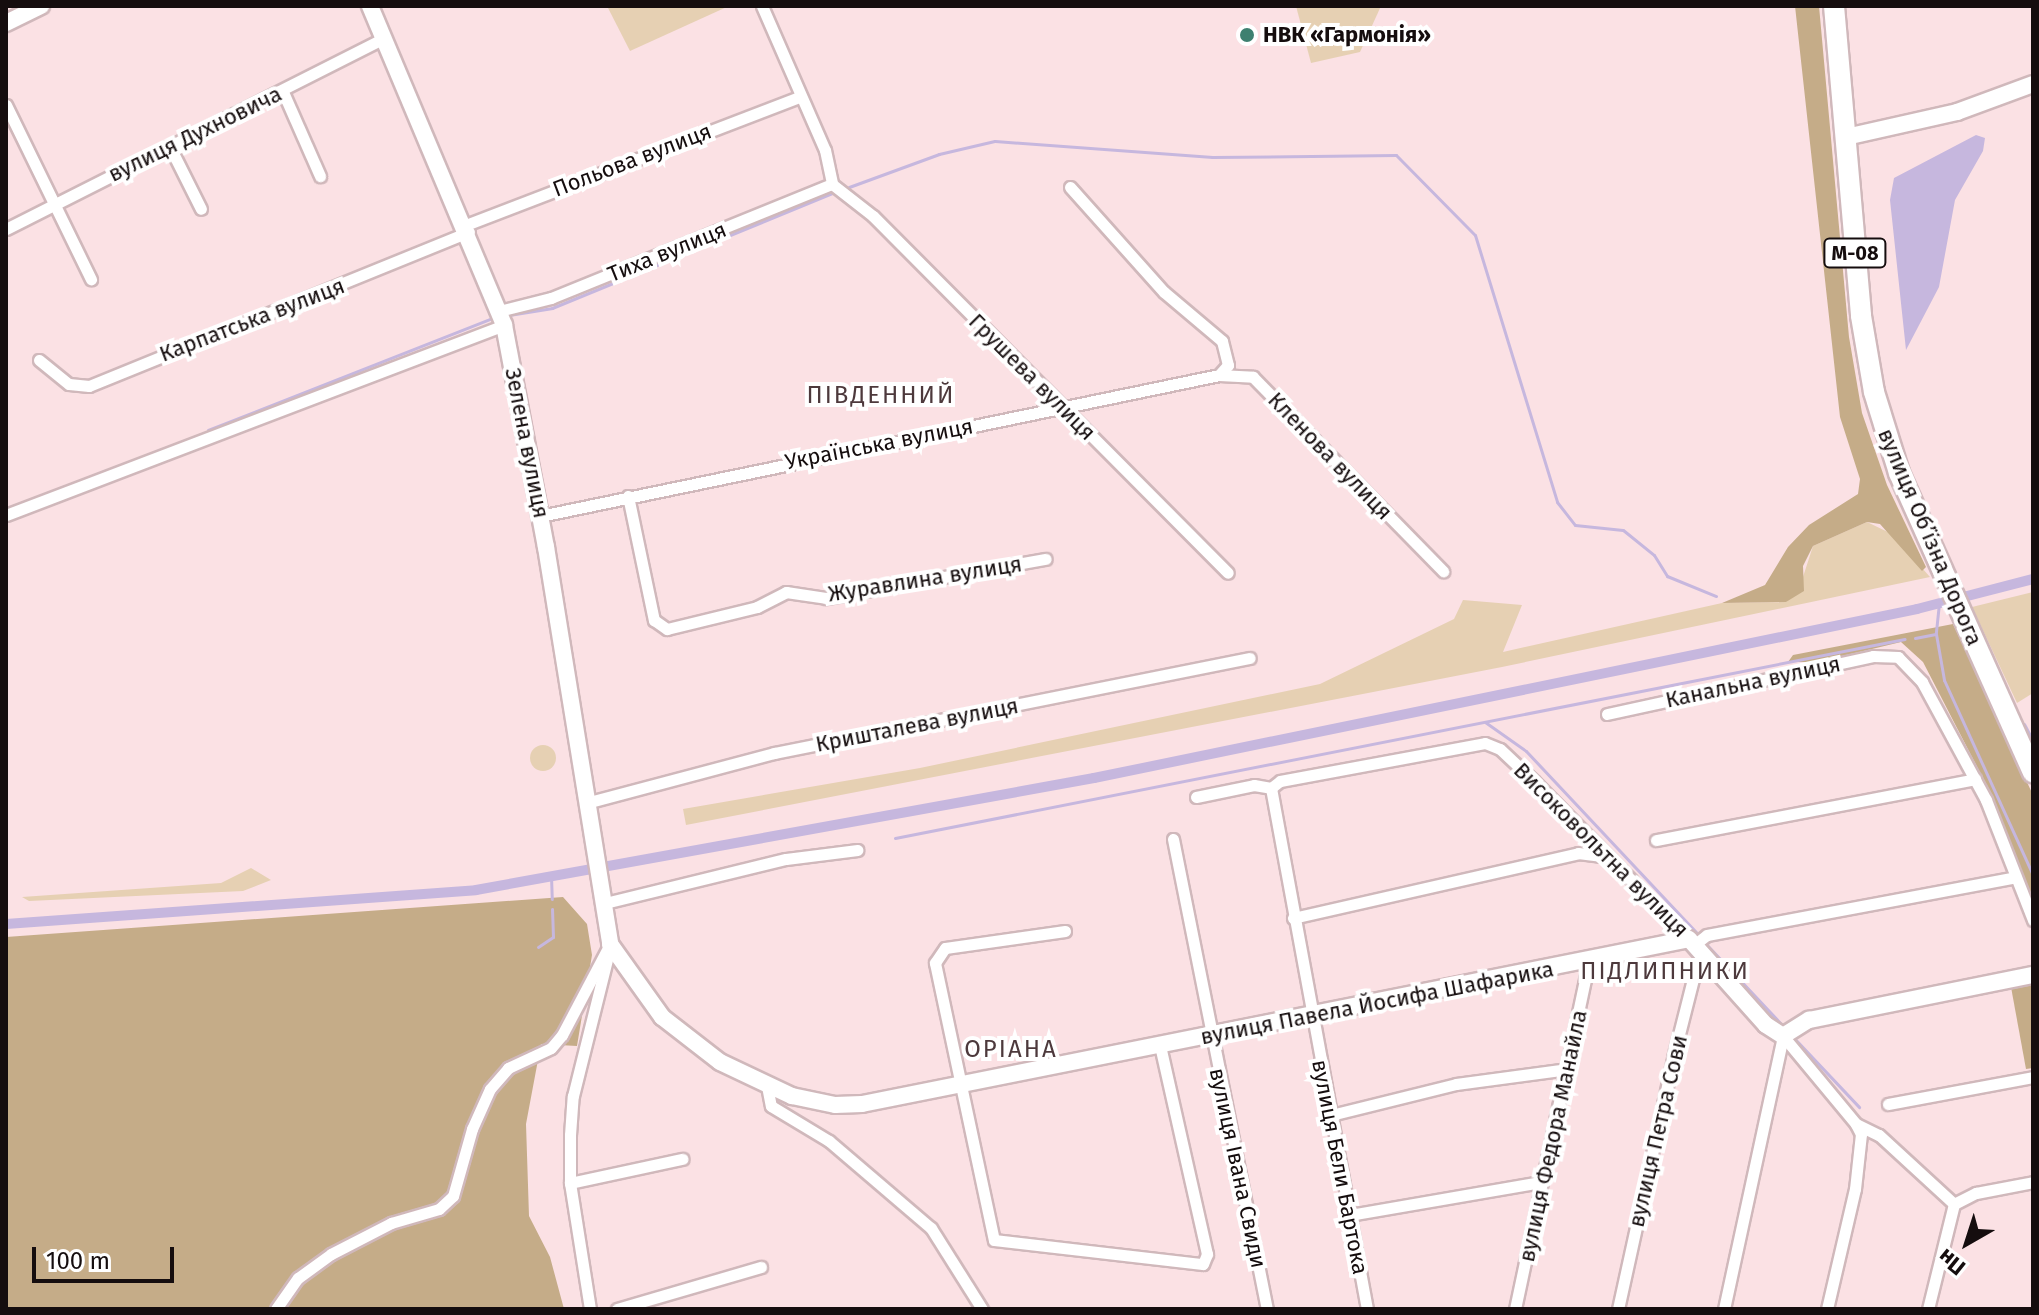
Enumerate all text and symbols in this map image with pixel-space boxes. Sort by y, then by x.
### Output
place label: НВК «Гармонія» [1263,22,1431,48]
marker: НВК «Гармонія» [1238,26,1256,44]
street label: вулиця Духновича [104,81,286,187]
street label: Польова вулиця [549,118,715,202]
street label: Тиха вулиця [604,216,730,288]
road number: М-08 [1823,237,1887,269]
street label: Карпатська вулиця [156,273,348,367]
street label: Грушева вулиця [963,308,1101,446]
street label: Зелена вулиця [500,366,554,520]
district label: ПІВДЕННИЙ [807,382,955,410]
street label: Кленова вулиця [1262,387,1398,525]
street label: Українська вулиця [783,413,975,475]
street label: вулиця Обʼїзна Дорога [1872,425,1988,649]
street label: Журавлина вулиця [826,551,1024,607]
street label: Канальна вулиця [1663,651,1843,713]
street label: Кришталева вулиця [813,692,1021,758]
street label: Високовольтна вулиця [1508,757,1694,943]
street label: вулиця Павела Йосифа Шафарика [1198,956,1556,1050]
district label: ПІДЛИПНИКИ [1580,958,1750,986]
street label: вулиця Федора Манайла [1513,1008,1593,1264]
street label: вулиця Петра Сови [1623,1032,1693,1230]
district label: ОРІАНА [964,1036,1058,1064]
street label: вулиця Бели Бартока [1306,1057,1374,1277]
street label: вулиця Івана Свиди [1204,1066,1272,1270]
north arrow [1927,1203,2007,1283]
scale bar [36,1231,178,1281]
text: Пн [1932,1243,1971,1281]
text: 100 m [46,1247,110,1275]

